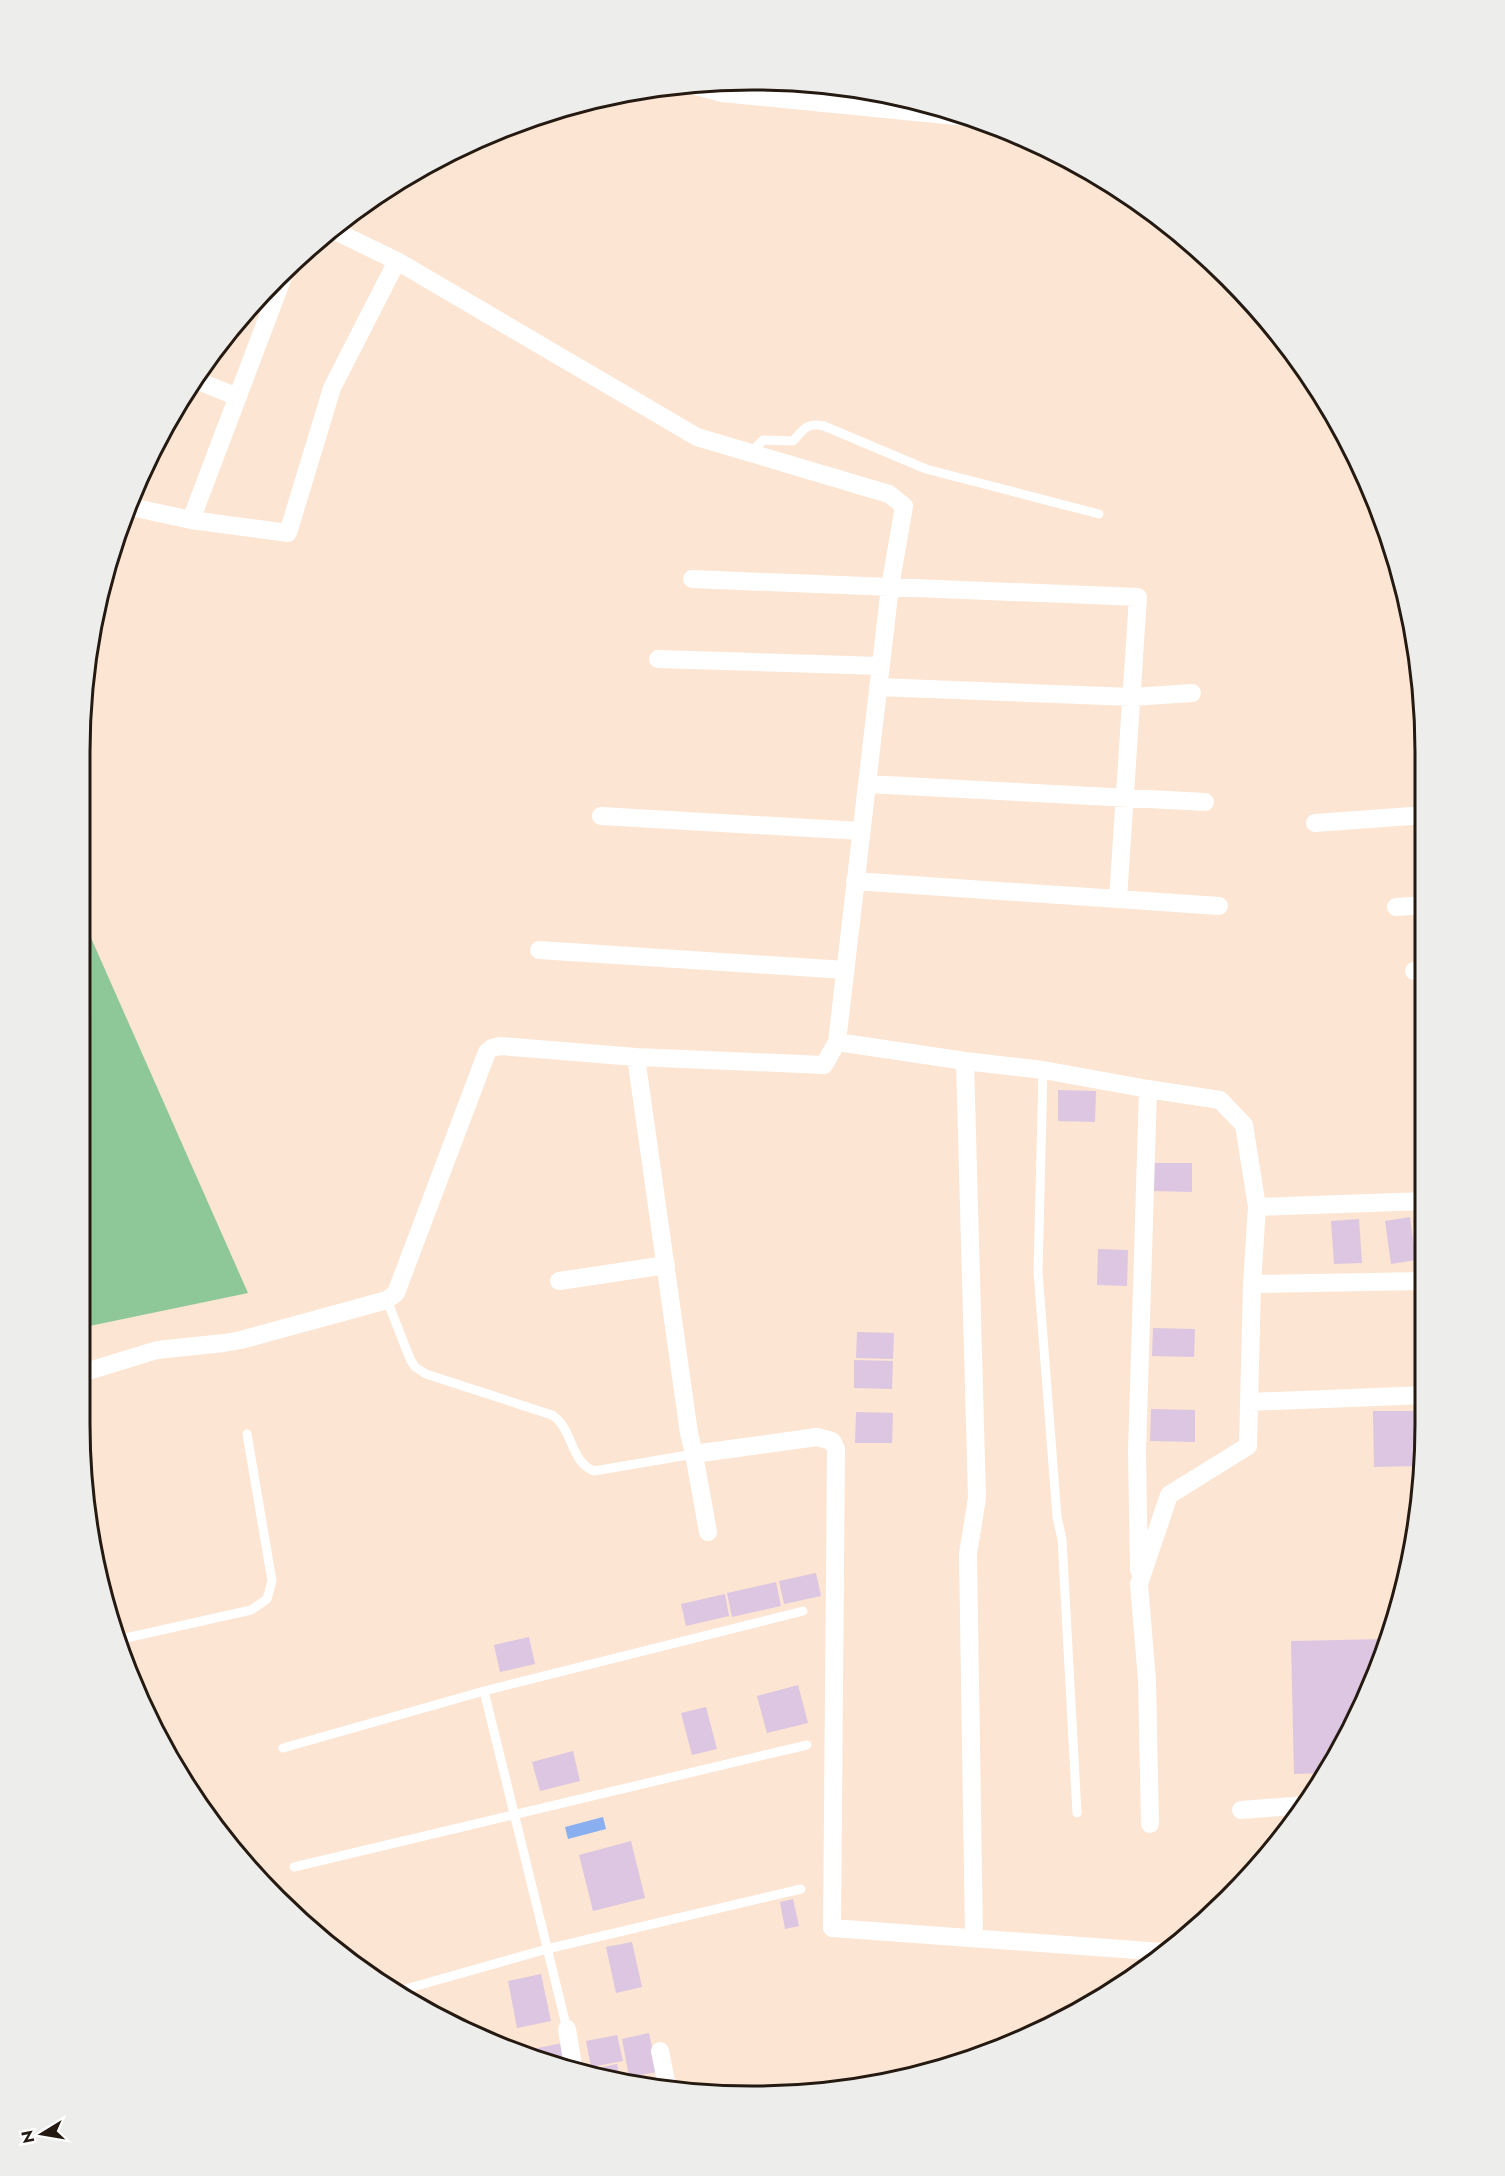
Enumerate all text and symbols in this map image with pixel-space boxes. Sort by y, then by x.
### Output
north arrow [12,2104,72,2164]
text: N [15,2128,40,2145]

